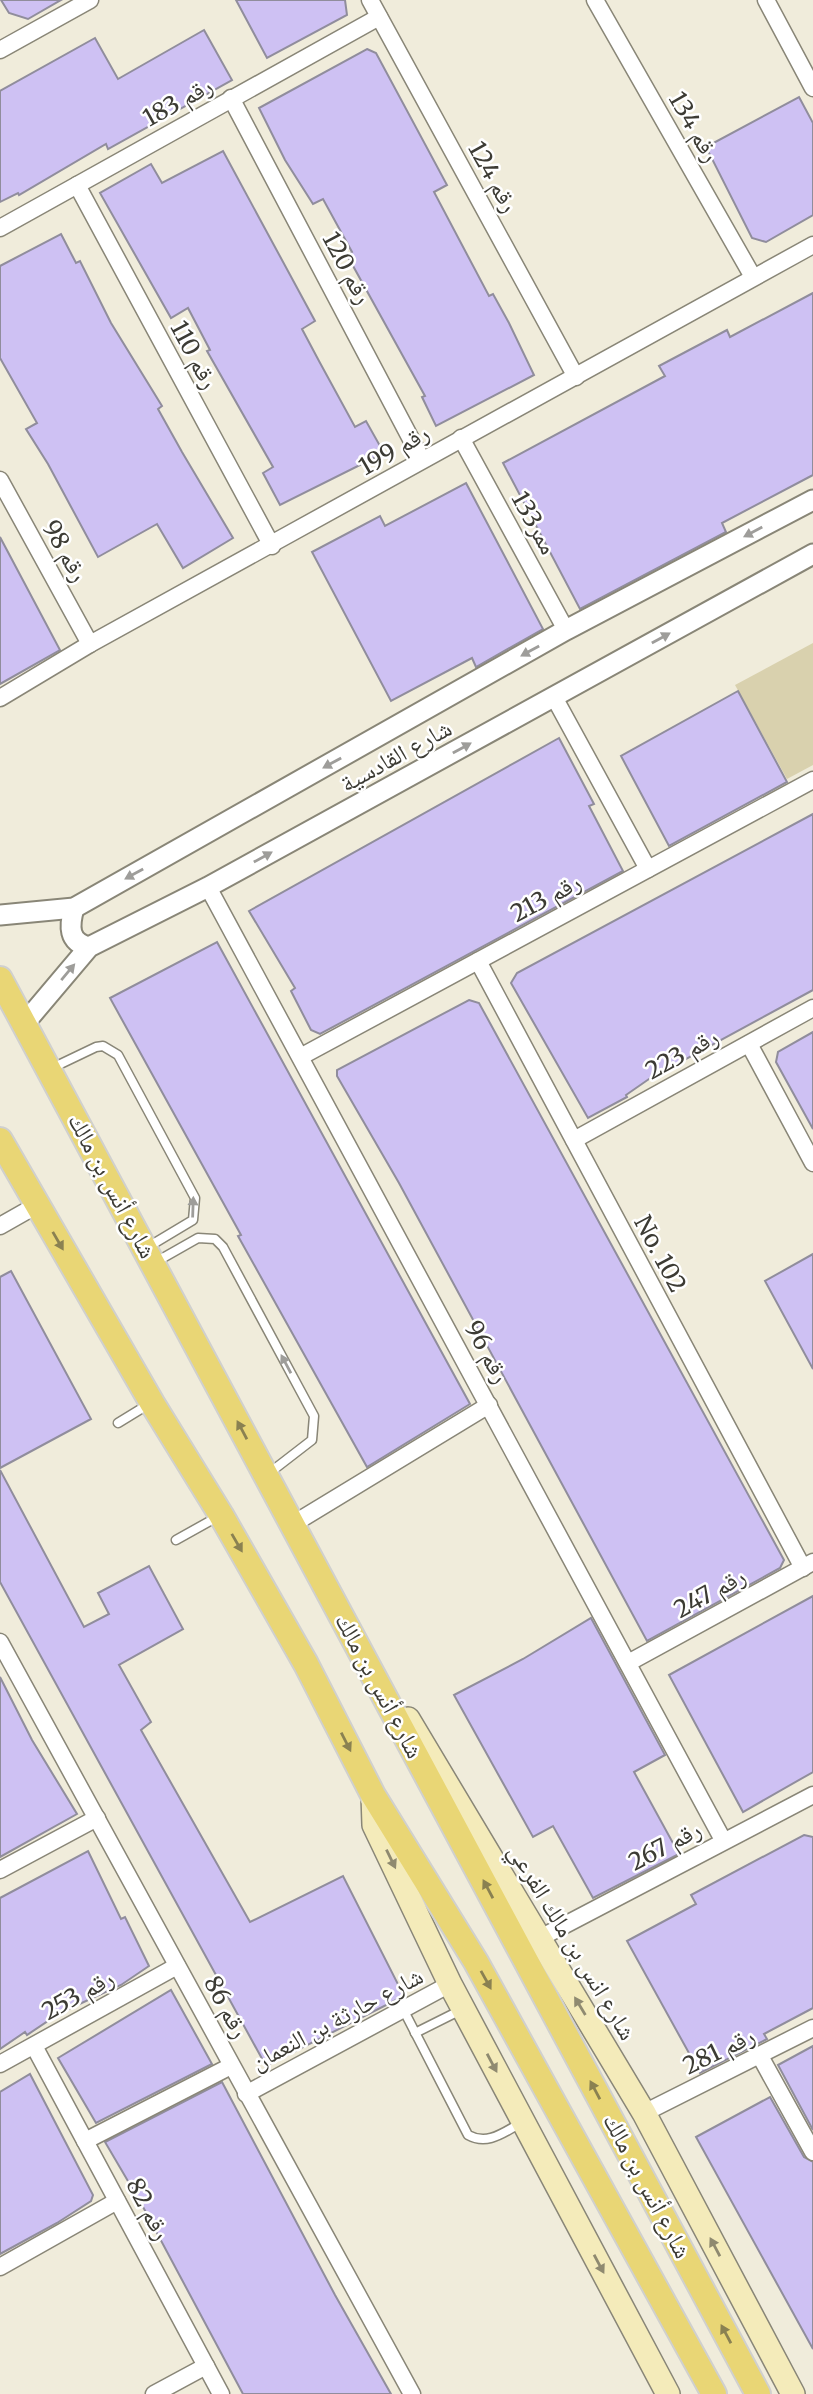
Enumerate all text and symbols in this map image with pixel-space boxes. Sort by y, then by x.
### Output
street label: رقم 183 [137,70,219,134]
street label: رقم 134 [661,86,727,168]
street label: رقم 124 [460,136,526,218]
street label: رقم 120 [315,226,379,310]
street label: رقم 110 [163,315,225,395]
street label: رقم 199 [353,417,435,483]
street label: ممر133 [505,486,564,560]
street label: رقم 98 [35,514,95,588]
one-way arrow [742,526,762,538]
one-way arrow [651,632,671,644]
one-way arrow [521,645,540,657]
street label: شارع القادسية [335,712,457,799]
one-way arrow [452,742,471,754]
one-way arrow [322,757,342,769]
one-way arrow [253,852,273,864]
street label: رقم 213 [505,866,587,930]
one-way arrow [124,868,144,880]
one-way arrow [60,963,76,981]
street label: رقم 223 [640,1021,724,1087]
street label: شارع أنس بن مالك [61,1108,164,1264]
one-way arrow [188,1196,199,1218]
street label: No. 102 [627,1210,693,1297]
one-way arrow [52,1232,65,1251]
street label: رقم 96 [457,1315,517,1389]
one-way arrow [280,1354,292,1373]
one-way arrow [236,1420,248,1440]
one-way arrow [231,1533,243,1552]
street label: رقم 247 [668,1560,752,1626]
street label: شارع أنس بن مالك [328,1608,431,1764]
one-way arrow [340,1732,351,1752]
street label: رقم 267 [623,1814,707,1878]
street label: شارع انس بن مالك الفرعي [498,1838,643,2048]
one-way arrow [385,1849,397,1869]
one-way arrow [482,1880,494,1899]
street label: شارع حارثة بن النعمان [245,1960,428,2077]
street label: رقم 253 [36,1962,120,2028]
street label: رقم 86 [196,1970,256,2044]
one-way arrow [480,1971,492,1990]
one-way arrow [574,1996,586,2016]
street label: رقم 281 [678,2020,760,2082]
one-way arrow [487,2053,498,2073]
one-way arrow [590,2080,601,2100]
street label: شارع أنس بن مالك [596,2108,699,2264]
street label: رقم 82 [118,2172,178,2246]
one-way arrow [709,2237,721,2257]
one-way arrow [593,2254,605,2274]
one-way arrow [720,2324,732,2344]

